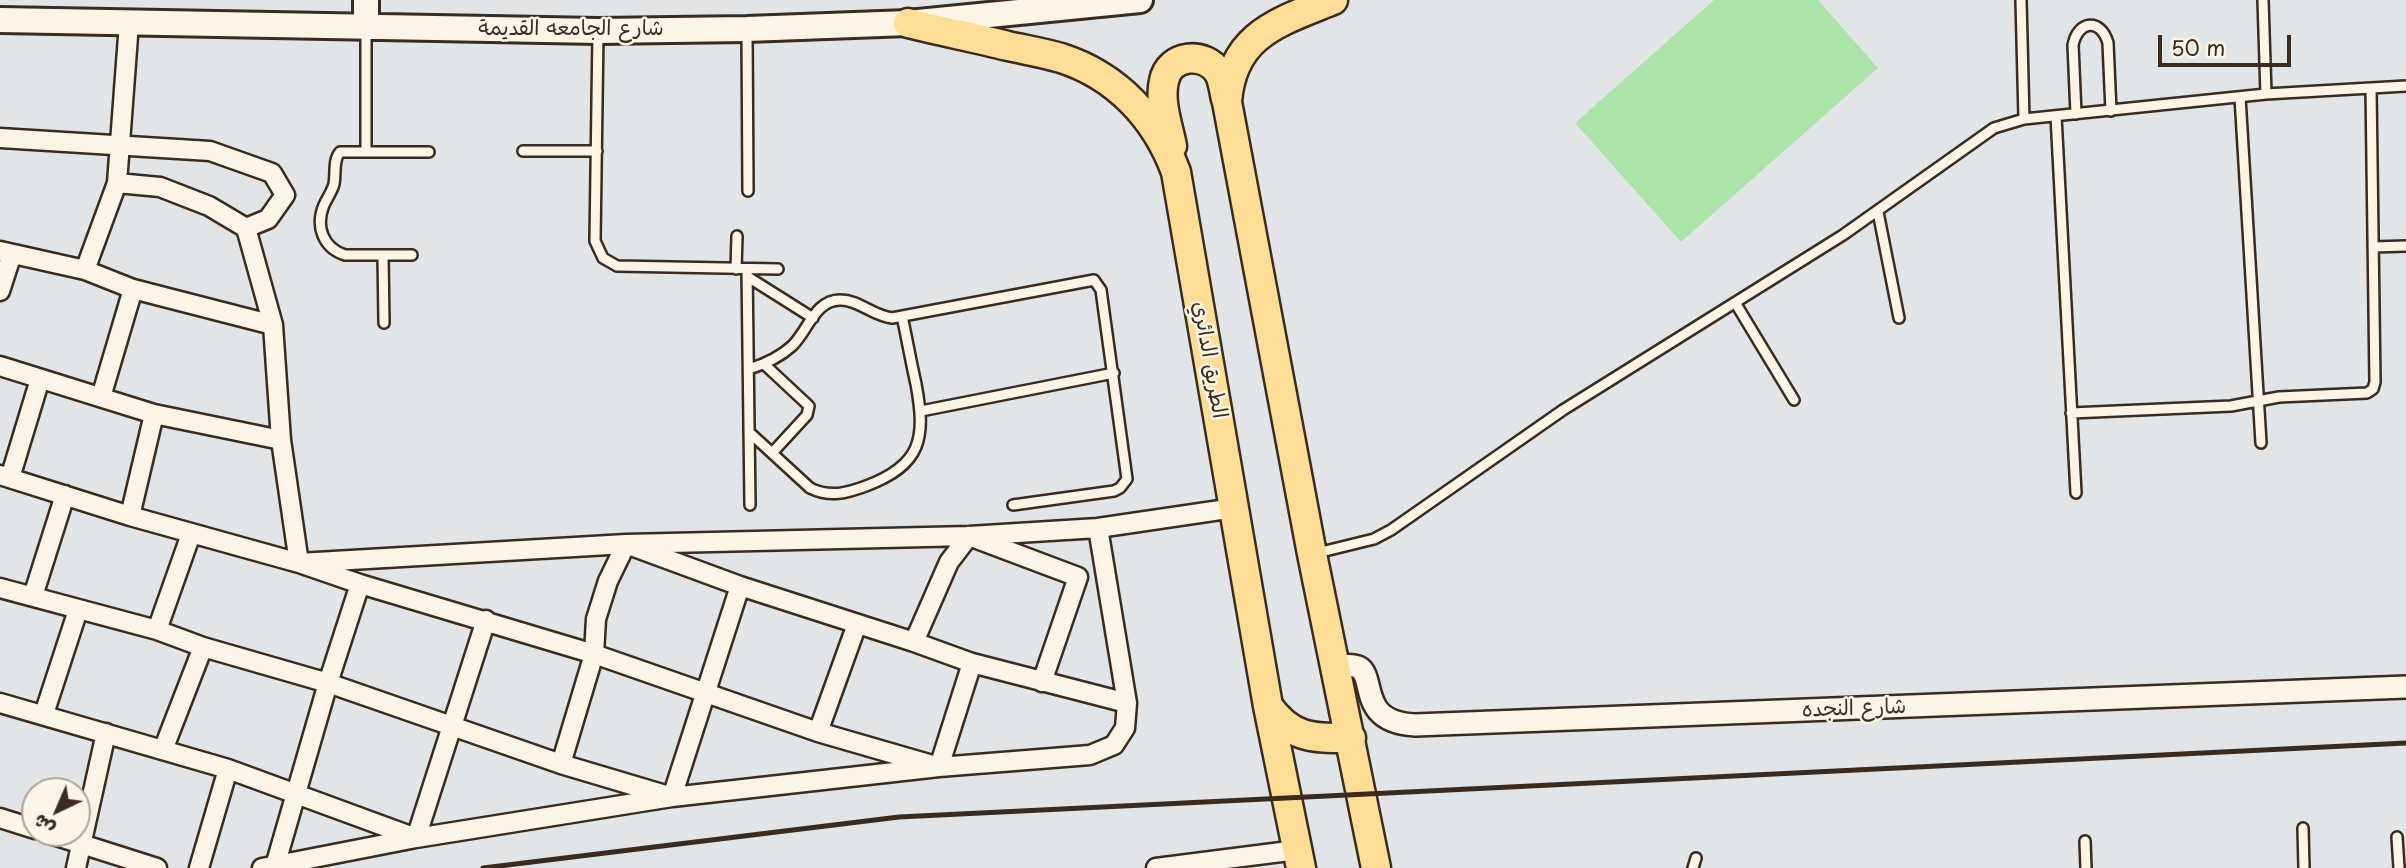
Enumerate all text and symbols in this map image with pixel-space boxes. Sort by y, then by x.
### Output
street label: شارع الجامعه القديمة [478,16,664,42]
scale bar [2161,21,2294,65]
text: 50 m [2171,31,2225,63]
street label: الطريق الدائري [1186,299,1232,421]
street label: شارع النجده [1801,695,1907,723]
north arrow [21,777,91,847]
text: ش [26,808,60,843]

